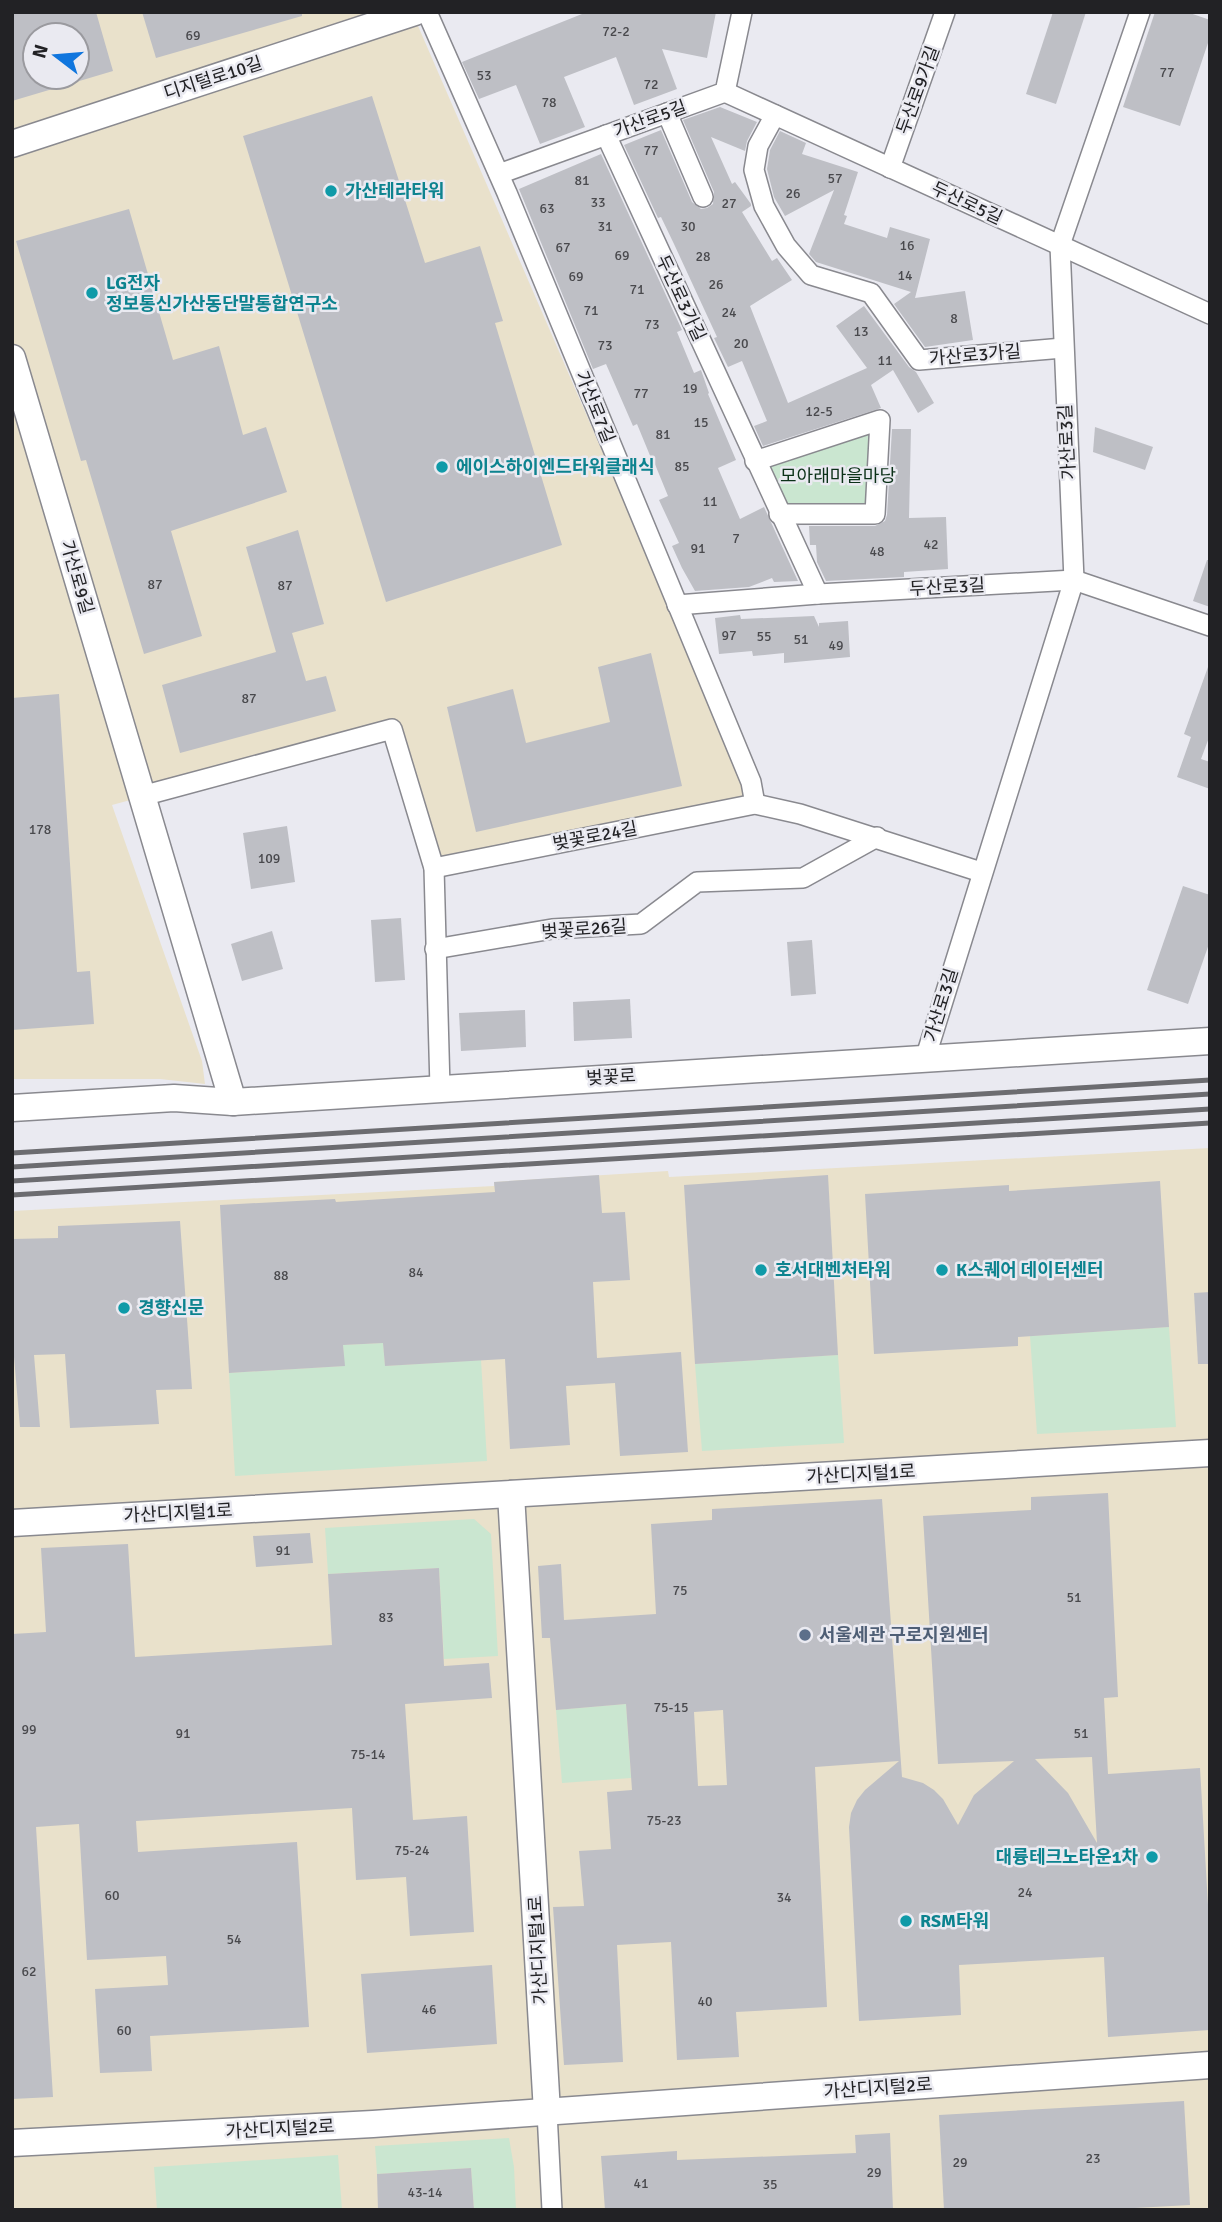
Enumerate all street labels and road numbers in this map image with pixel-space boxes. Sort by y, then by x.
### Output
street label: 두산로9가길 [892,43,944,137]
street label: 디지털로10길 [161,52,265,104]
street label: 가산로5길 [611,96,689,142]
street label: 두산로5길 [928,177,1006,229]
street label: 두산로3가길 [651,251,711,345]
street label: 가산로3가길 [928,340,1022,370]
street label: 가산로7길 [571,368,619,446]
street label: 가산로3길 [1054,403,1080,481]
street label: 가산로9길 [56,537,98,617]
street label: 두산로3길 [908,574,986,600]
street label: 벚꽃로24길 [551,817,639,855]
street label: 벚꽃로26길 [540,915,628,943]
street label: 가산로3길 [919,965,963,1045]
street label: 벚꽃로 [586,1065,636,1089]
street label: 가산디지털1로 [806,1460,916,1488]
street label: 가산디지털1로 [123,1499,233,1527]
street label: 가산디지털1로 [524,1895,552,2005]
street label: 가산디지털2로 [823,2073,933,2103]
street label: 가산디지털2로 [225,2115,335,2143]

